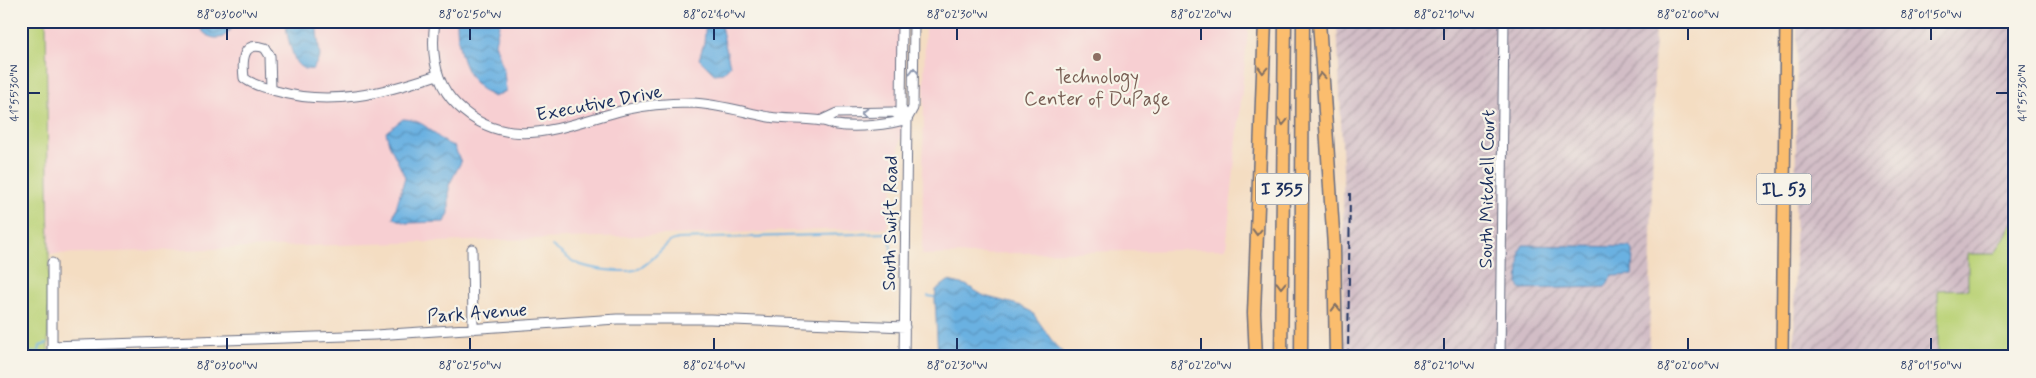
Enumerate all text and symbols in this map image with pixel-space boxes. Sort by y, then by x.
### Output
text: 88°03'00"W [197,7,257,23]
text: 88°02'50"W [439,7,501,23]
text: 88°02'40"W [683,7,745,23]
text: 88°02'30"W [927,7,987,23]
text: 88°02'20"W [1171,7,1232,23]
text: 88°02'10"W [1414,7,1474,23]
text: 88°02'00"W [1657,7,1719,23]
text: 88°01'50"W [1900,7,1962,23]
marker: Technology Center of DuPage [1091,51,1103,63]
text: 41°55'30"N [7,65,23,122]
place label: Technology Center of DuPage [1024,65,1170,115]
text: 41°55'30"N [2015,65,2031,122]
one-way arrow [1258,66,1269,74]
one-way arrow [909,67,919,75]
one-way arrow [1316,72,1327,80]
street label: Executive Drive [534,79,664,128]
one-way arrow [860,107,868,118]
street label: South Mitchell Court [1474,109,1501,269]
one-way arrow [1278,119,1288,127]
street label: South Swift Road [877,155,904,291]
road number: I 355 [1256,173,1308,204]
road number: IL 53 [1756,173,1812,204]
one-way arrow [1252,229,1263,237]
one-way arrow [1276,282,1286,289]
street label: Park Avenue [426,298,528,329]
one-way arrow [1331,304,1341,312]
text: 88°03'00"W [197,358,257,374]
text: 88°02'50"W [439,358,501,374]
text: 88°02'40"W [683,358,745,374]
text: 88°02'30"W [927,358,987,374]
text: 88°02'20"W [1171,358,1232,374]
text: 88°02'10"W [1414,358,1474,374]
text: 88°02'00"W [1657,358,1719,374]
text: 88°01'50"W [1900,358,1962,374]

